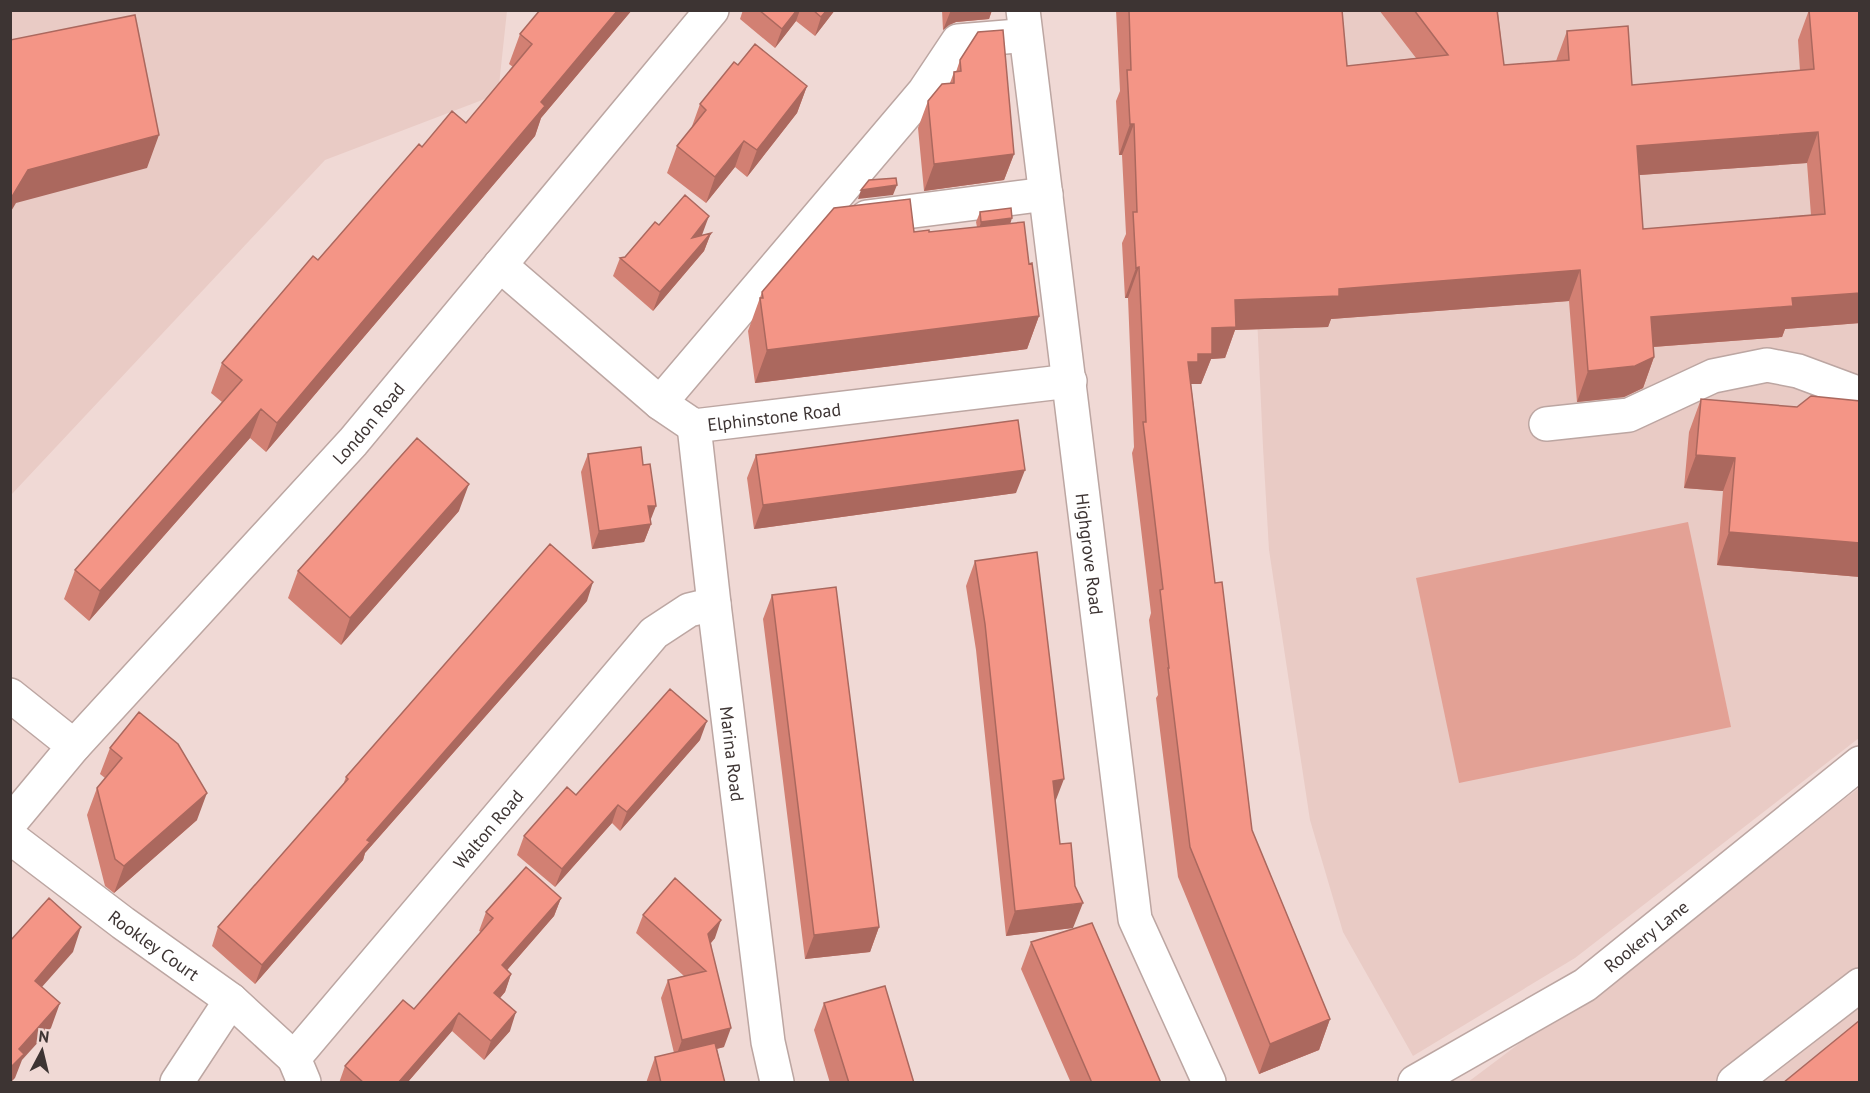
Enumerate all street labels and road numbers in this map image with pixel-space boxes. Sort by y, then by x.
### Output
street label: London Road [327,378,409,469]
street label: Elphinstone Road [706,397,842,436]
street label: Highgrove Road [1071,492,1109,616]
street label: Marina Road [715,705,750,803]
street label: Walton Road [448,785,528,873]
street label: Rookery Lane [1599,895,1693,977]
street label: Rookley Court [104,905,204,985]

